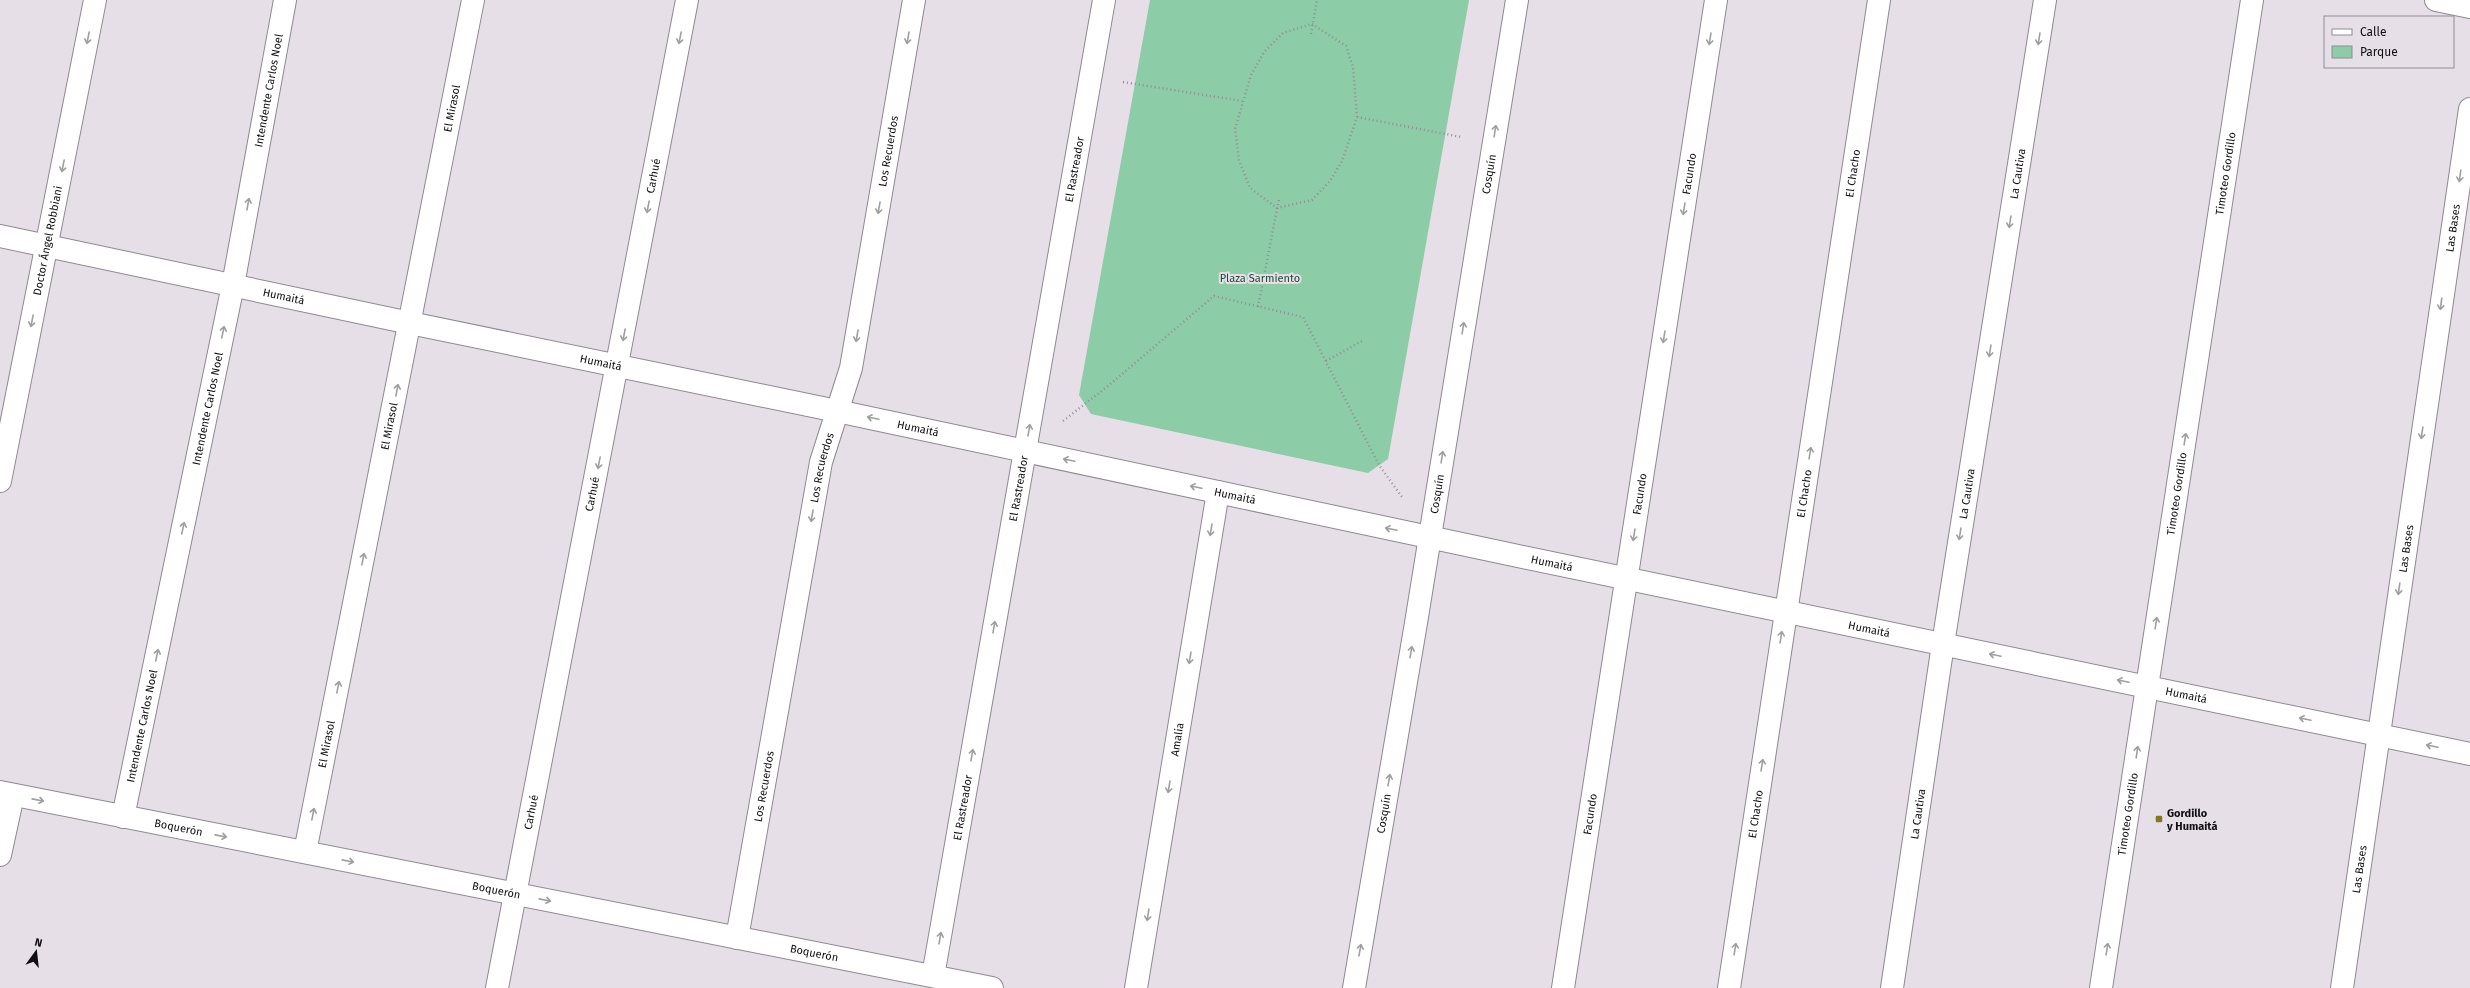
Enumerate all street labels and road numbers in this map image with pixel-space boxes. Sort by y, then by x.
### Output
street label: Intendente Carlos Noel [252,33,285,148]
street label: El Mirasol [441,83,463,133]
street label: Los Recuerdos [876,115,901,188]
street label: Timoteo Gordillo [2213,131,2238,216]
street label: El Rastreador [1062,135,1087,203]
street label: La Cautiva [2007,147,2028,200]
street label: El Chacho [1843,148,1863,198]
street label: Facundo [1679,152,1699,195]
street label: Cosquín [1479,153,1498,195]
street label: Carhué [643,157,663,194]
street label: Doctor Ángel Robbiani [30,185,65,297]
street label: Las Bases [2443,203,2463,253]
street label: Humaitá [262,285,306,307]
street label: Intendente Carlos Noel [189,351,225,466]
street label: Humaitá [579,352,623,373]
street label: El Mirasol [378,401,400,451]
street label: Humaitá [896,418,940,439]
street label: Los Recuerdos [807,431,836,504]
street label: Timoteo Gordillo [2164,451,2189,536]
street label: El Rastreador [1006,454,1031,522]
street label: La Cautiva [1956,467,1977,520]
street label: El Chacho [1794,469,1814,519]
street label: Facundo [1630,472,1649,516]
street label: Cosquín [1427,473,1447,515]
street label: Carhué [582,476,602,513]
street label: Humaitá [1213,485,1257,507]
street label: Las Bases [2396,524,2416,573]
street label: Humaitá [1530,552,1574,574]
street label: Humaitá [1847,618,1891,640]
street label: Intendente Carlos Noel [124,668,160,783]
street label: Humaitá [2164,684,2208,706]
street label: El Mirasol [315,719,337,769]
street label: Amalia [1168,722,1186,757]
street label: Los Recuerdos [751,750,776,823]
street label: Timoteo Gordillo [2115,772,2140,856]
street label: El Rastreador [950,773,975,841]
street label: La Cautiva [1908,788,1928,840]
street label: El Chacho [1745,789,1765,839]
street label: Facundo [1580,792,1600,836]
street label: Cosquín [1374,793,1393,834]
street label: Carhué [521,794,541,831]
street label: Boquerón [153,816,204,838]
street label: Las Bases [2349,844,2369,894]
street label: Boquerón [471,879,522,901]
street label: Boquerón [789,942,840,964]

